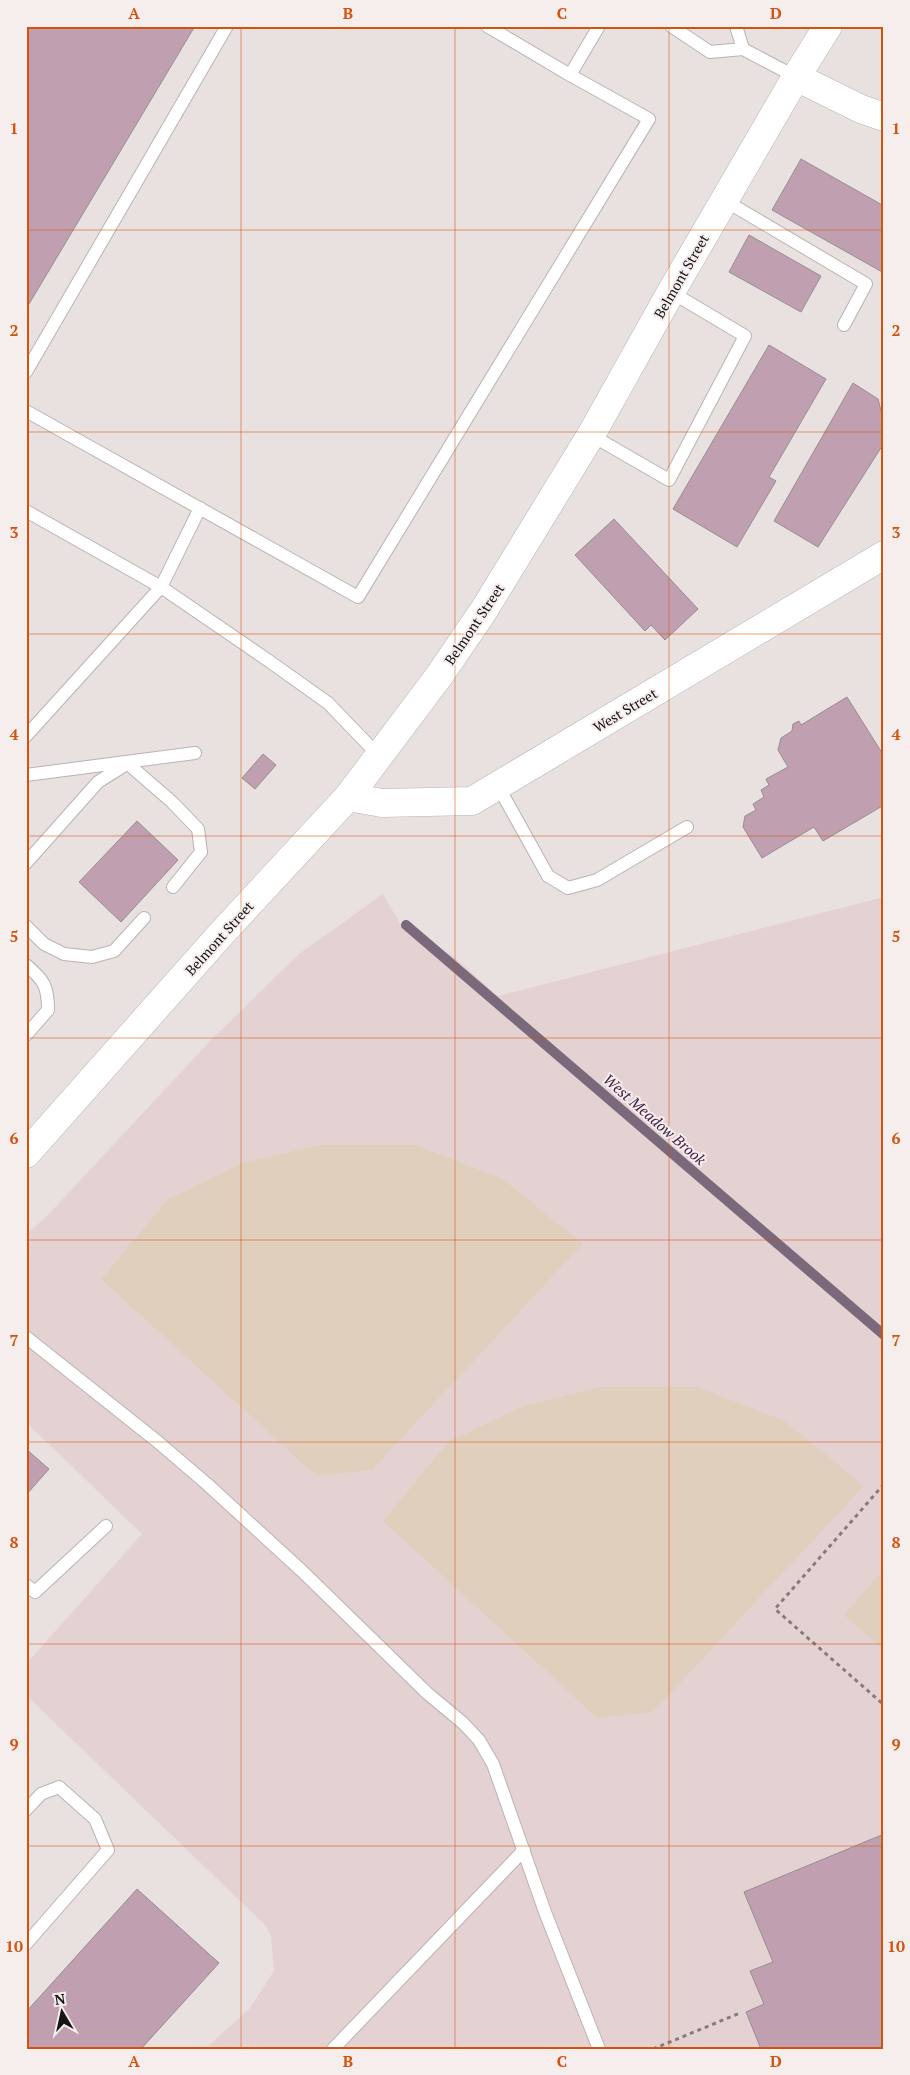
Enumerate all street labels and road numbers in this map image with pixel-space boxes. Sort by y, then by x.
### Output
street label: Belmont Street [649,230,713,321]
street label: Belmont Street [440,579,509,668]
street label: West Street [590,683,661,736]
street label: Belmont Street [181,896,258,979]

